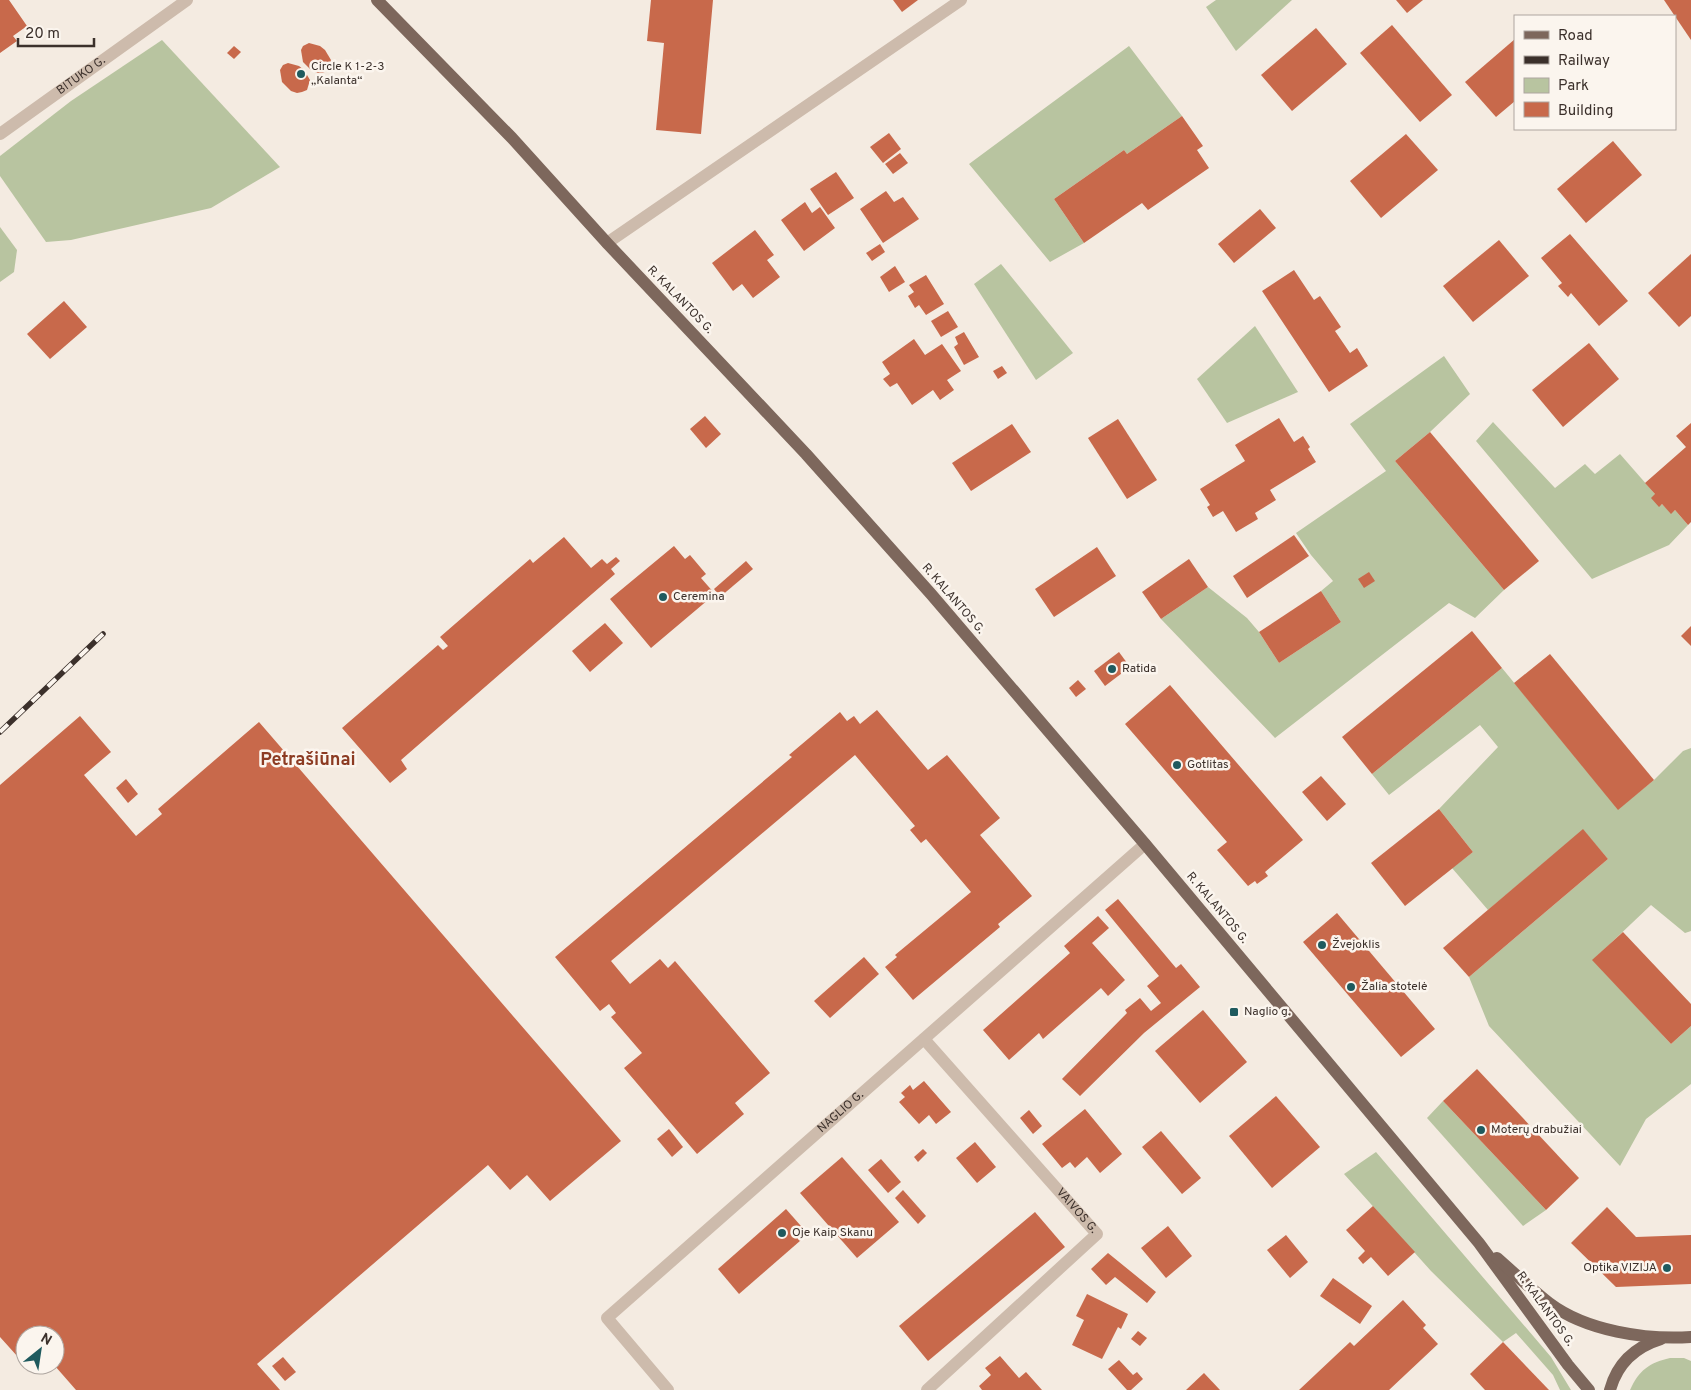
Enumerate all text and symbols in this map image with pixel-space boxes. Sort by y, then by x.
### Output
scale bar [18,15,94,47]
legend [1514,15,1676,130]
text: 20 m [25,25,60,44]
text: Road [1558,27,1593,46]
text: Railway [1558,52,1610,71]
street label: BITUKO G. [54,53,109,99]
place label: Circle K 1-2-3 „Kalanta“ [311,59,385,89]
marker: Circle K 1-2-3 „Kalanta“ [295,68,307,80]
text: Park [1558,77,1589,96]
text: Building [1558,102,1613,121]
street label: R. KALANTOS G. [643,263,717,338]
street label: R. KALANTOS G. [918,560,988,638]
place label: Ceremina [673,589,725,605]
marker: Ceremina [657,591,669,603]
place label: Ratida [1122,661,1156,677]
marker: Ratida [1106,663,1118,675]
district label: Petrašiūnai [260,749,356,772]
place label: Gotlitas [1187,757,1229,773]
marker: Gotlitas [1171,759,1183,771]
street label: R. KALANTOS G. [1182,869,1252,947]
place label: Žvejoklis [1332,937,1380,953]
marker: Žvejoklis [1316,939,1328,951]
place label: Žalia stotelė [1361,979,1427,995]
marker: Žalia stotelė [1345,981,1357,993]
place label: Naglio g. [1244,1004,1291,1020]
marker: Naglio g. [1228,1006,1240,1018]
street label: NAGLIO G. [814,1087,868,1137]
place label: Moterų drabužiai [1491,1122,1582,1138]
marker: Moterų drabužiai [1475,1124,1487,1136]
street label: VAIVOS G. [1052,1185,1101,1237]
place label: Oje Kaip Skanu [792,1225,873,1241]
marker: Oje Kaip Skanu [776,1227,788,1239]
place label: Optika VIZIJA [1583,1260,1657,1276]
marker: Optika VIZIJA [1661,1262,1673,1274]
street label: R. KALANTOS G. [1512,1268,1578,1350]
north arrow [15,1325,65,1375]
text: N [37,1330,54,1350]

